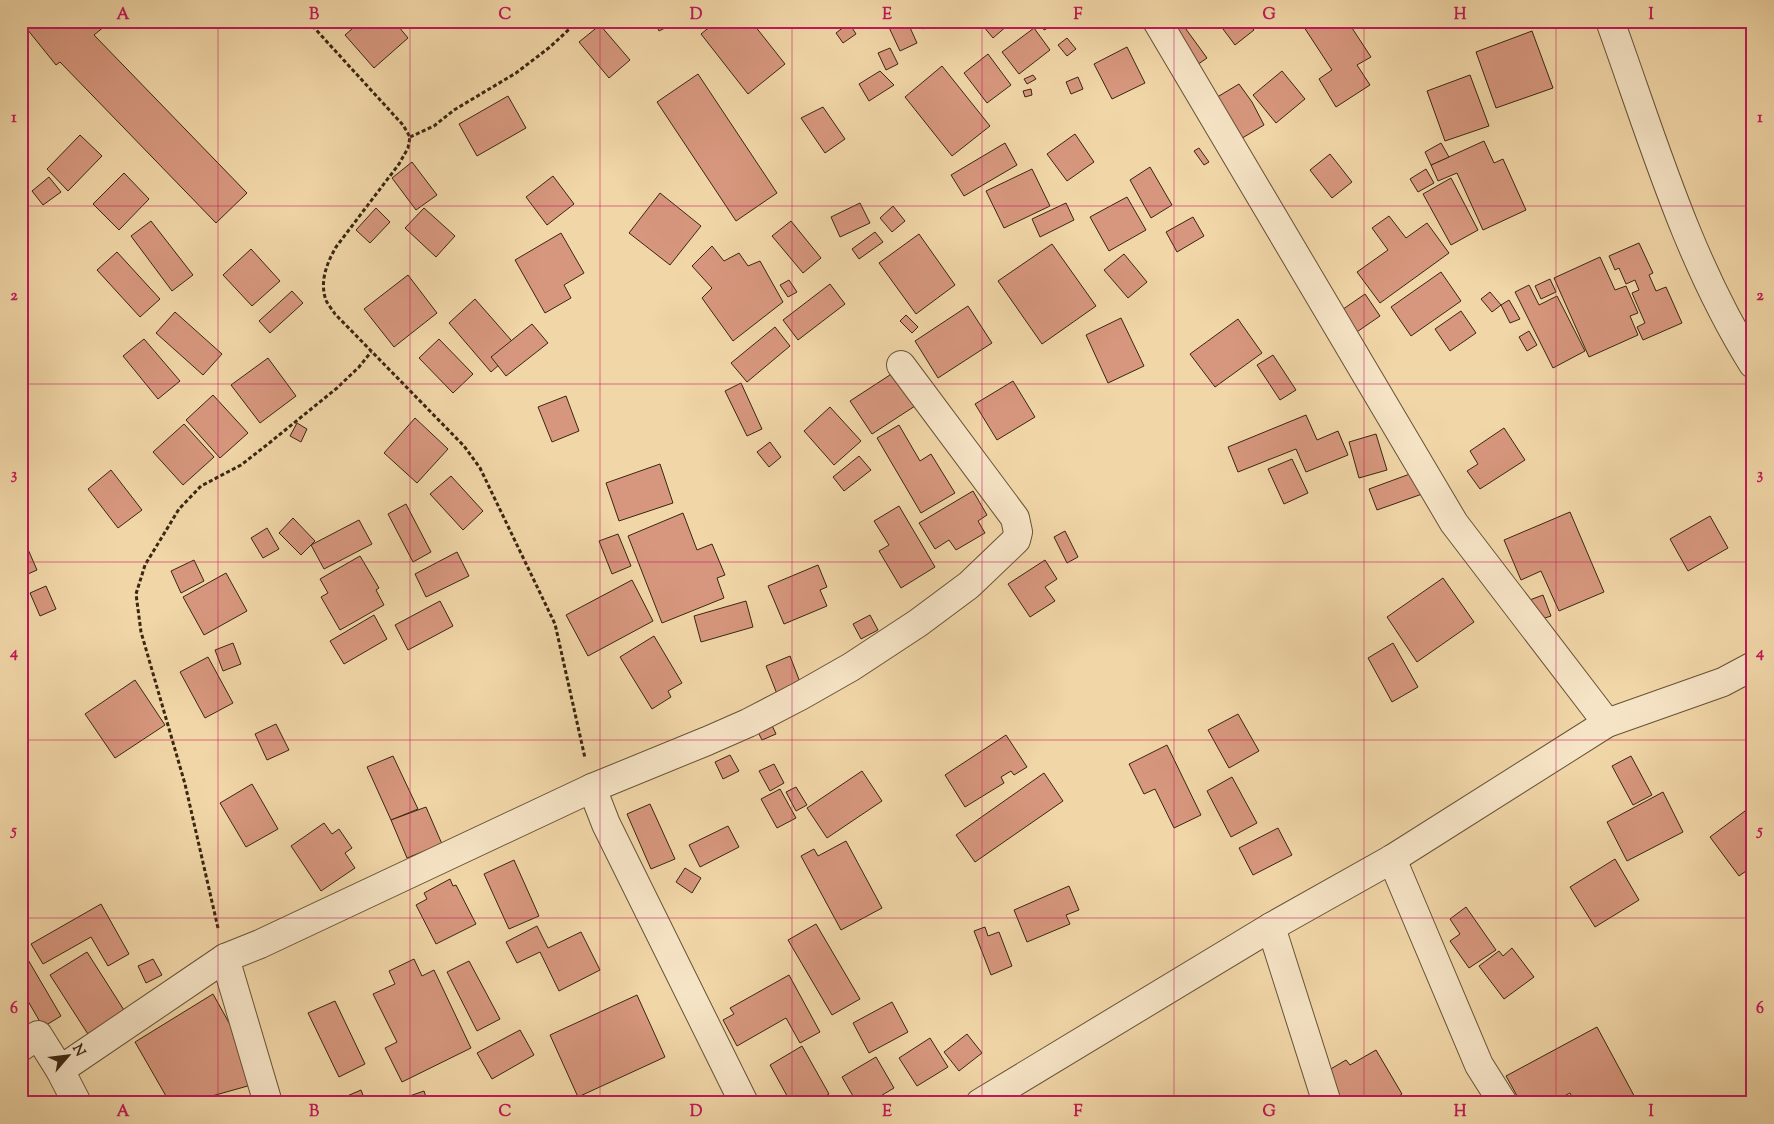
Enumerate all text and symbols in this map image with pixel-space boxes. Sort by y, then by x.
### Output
text: A [117,4,130,27]
text: B [309,4,319,27]
text: C [499,4,512,27]
text: D [690,4,703,27]
text: E [882,4,892,27]
text: F [1074,4,1083,27]
text: G [1262,4,1276,27]
text: H [1454,4,1467,27]
text: I [1648,4,1654,27]
text: 1 [11,107,17,130]
text: 1 [1757,107,1763,130]
text: 2 [10,285,18,308]
text: 2 [1756,285,1764,308]
text: 3 [11,464,18,487]
text: 3 [1757,464,1764,487]
text: 4 [9,642,18,665]
text: 4 [1755,642,1764,665]
text: 5 [9,820,17,843]
text: 5 [1755,820,1763,843]
text: 6 [10,998,18,1021]
text: 6 [1756,998,1764,1021]
north arrow [42,1032,92,1082]
text: N [66,1041,89,1060]
text: A [117,1101,130,1124]
text: B [309,1101,319,1124]
text: C [499,1101,512,1124]
text: D [690,1101,703,1124]
text: E [882,1101,892,1124]
text: F [1074,1101,1083,1124]
text: G [1262,1101,1276,1124]
text: H [1454,1101,1467,1124]
text: I [1648,1101,1654,1124]

